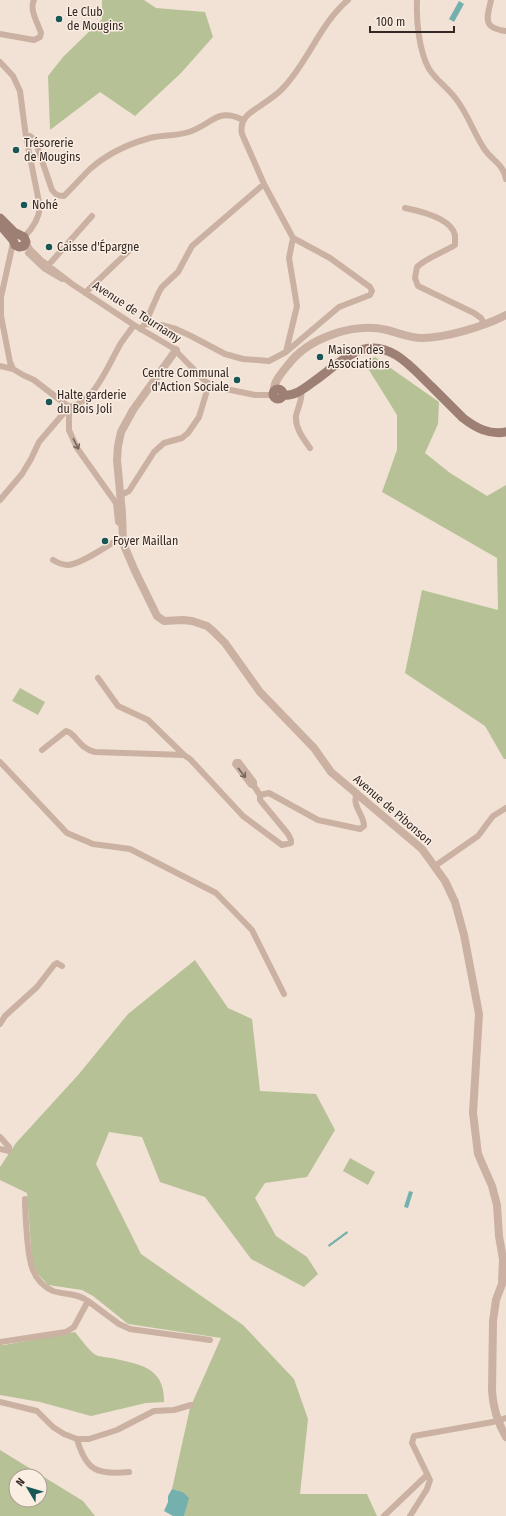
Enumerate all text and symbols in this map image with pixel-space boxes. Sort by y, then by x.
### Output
place label: Le Club de Mougins [67,5,123,33]
scale bar [370,8,454,34]
marker: Le Club de Mougins [54,14,64,24]
text: 100 m [376,15,405,29]
place label: Trésorerie de Mougins [24,136,80,164]
marker: Trésorerie de Mougins [11,145,21,155]
place label: Nohé [32,198,58,212]
marker: Nohé [19,200,29,210]
place label: Caisse d'Épargne [57,239,139,254]
marker: Caisse d'Épargne [44,242,54,252]
street label: Avenue de Tournamy [90,278,184,346]
place label: Maison des Associations [328,343,390,371]
marker: Maison des Associations [315,352,325,362]
place label: Centre Communal d'Action Sociale [142,366,229,394]
marker: Centre Communal d'Action Sociale [232,375,242,385]
place label: Halte garderie du Bois Joli [57,388,126,416]
marker: Halte garderie du Bois Joli [44,397,54,407]
one-way arrow [72,438,80,450]
place label: Foyer Maillan [113,534,178,548]
marker: Foyer Maillan [100,536,110,546]
one-way arrow [237,768,246,779]
street label: Avenue de Pibonson [351,772,435,848]
north arrow [8,1468,48,1508]
text: N [13,1476,28,1489]

